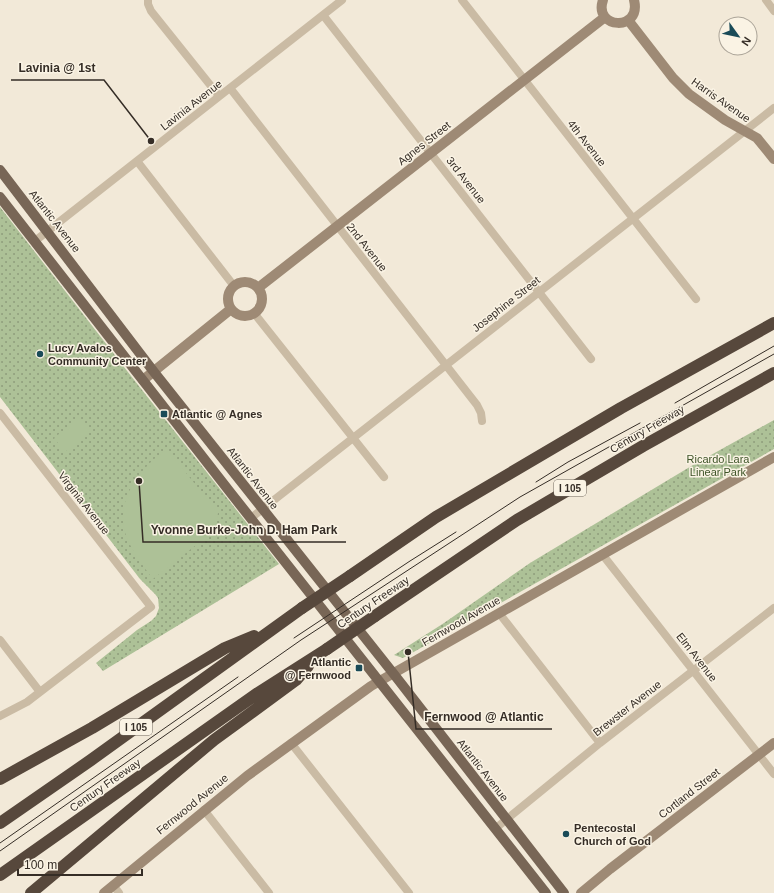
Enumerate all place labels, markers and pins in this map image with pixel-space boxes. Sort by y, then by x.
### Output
callout: Lavinia @ 1st [11,56,104,80]
place label: Lucy Avalos Community Center [48,342,147,367]
marker: Lucy Avalos Community Center [35,349,45,359]
place label: Atlantic @ Agnes [172,408,262,420]
marker: Atlantic @ Agnes [159,409,169,419]
callout: Yvonne Burke-John D. Ham Park [143,518,346,542]
place label: Atlantic @ Fernwood [285,656,351,681]
marker: Atlantic @ Fernwood [354,663,364,673]
callout: Fernwood @ Atlantic [416,705,552,729]
place label: Pentecostal Church of God [574,822,651,847]
marker: Pentecostal Church of God [561,829,571,839]

